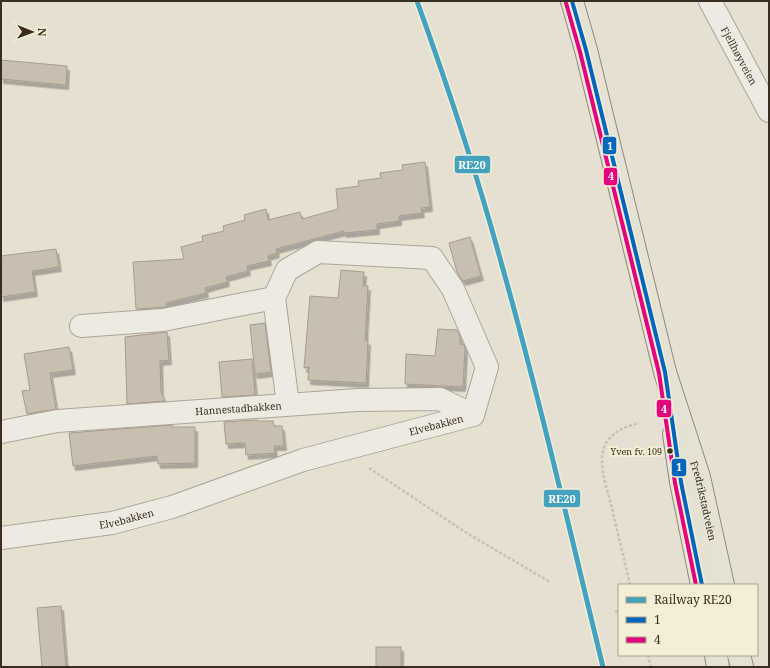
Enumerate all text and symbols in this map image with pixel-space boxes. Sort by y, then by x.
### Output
north arrow [12,12,52,52]
street label: Fjellhøyveien [718,24,761,88]
text: N [35,28,50,37]
line badge: 1 [602,136,617,155]
text: 1 [607,138,613,153]
line badge: RE20 [454,155,491,174]
text: RE20 [458,157,486,172]
line badge: 4 [603,167,618,186]
text: 4 [608,168,614,183]
street label: Hannestadbakken [195,398,283,418]
line badge: 4 [656,399,672,418]
text: 4 [661,401,667,416]
street label: Elvebakken [407,411,465,439]
place label: Yven fv. 109 [610,445,662,458]
marker: Yven fv. 109 [665,446,675,456]
line badge: 1 [671,458,687,477]
text: 1 [676,459,682,474]
street label: Fredrikstadveien [687,459,720,543]
line badge: RE20 [543,489,581,508]
text: RE20 [548,491,576,506]
street label: Elvebakken [98,505,156,532]
legend [618,584,758,656]
text: Railway RE20 [654,591,732,608]
text: 1 [654,611,661,628]
text: 4 [654,631,661,648]

